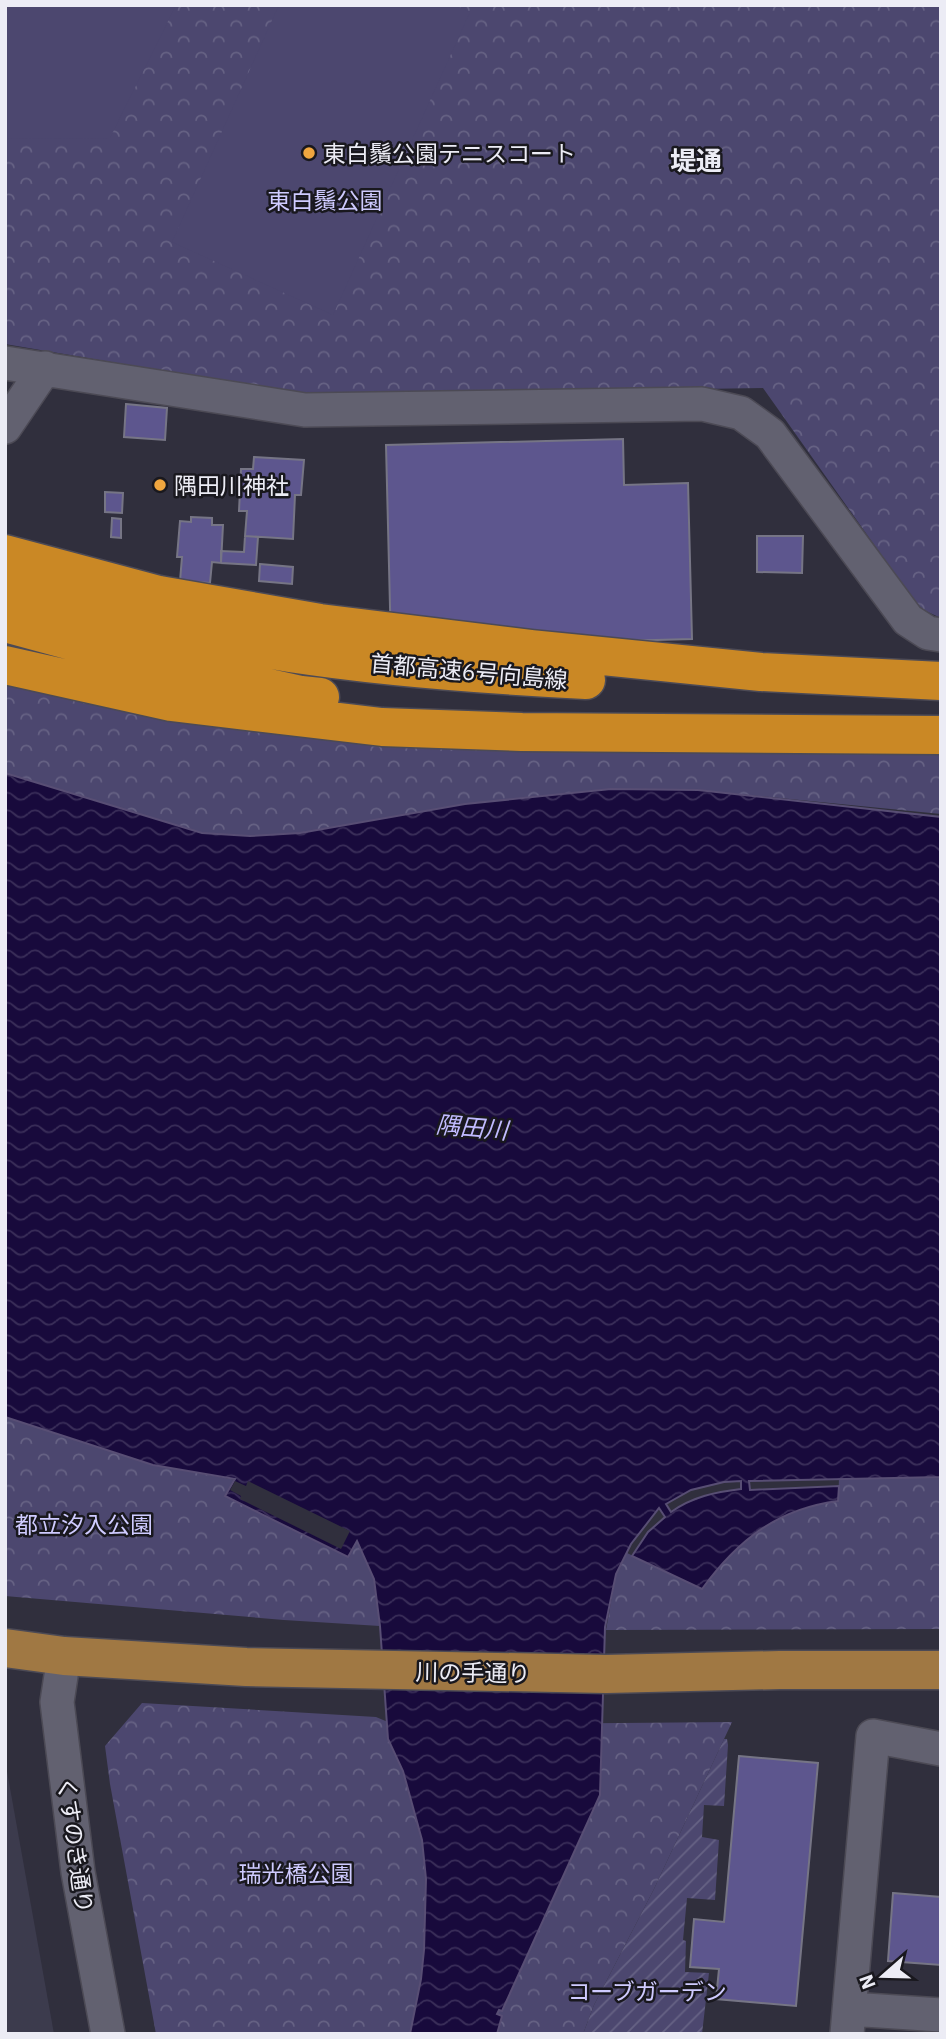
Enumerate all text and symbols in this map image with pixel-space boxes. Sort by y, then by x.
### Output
place label: 東白鬚公園テニスコート [323,138,576,168]
district label: 堤通 [670,143,722,177]
marker: 東白鬚公園テニスコート [301,145,317,161]
park label: 東白鬚公園 [268,185,383,215]
place label: 隅田川神社 [174,470,289,500]
marker: 隅田川神社 [152,477,168,493]
street label: 首都高速6号向島線 [369,647,569,695]
water label: 隅田川 [435,1108,512,1146]
park label: 都立汐入公園 [15,1509,153,1539]
street label: 川の手通り [415,1656,531,1688]
street label: くすのき通り [52,1775,100,1915]
park label: 瑞光橋公園 [239,1858,354,1888]
north arrow [848,1941,918,2011]
text: N [853,1971,881,1992]
park label: コーブガーデン [567,1976,727,2006]

